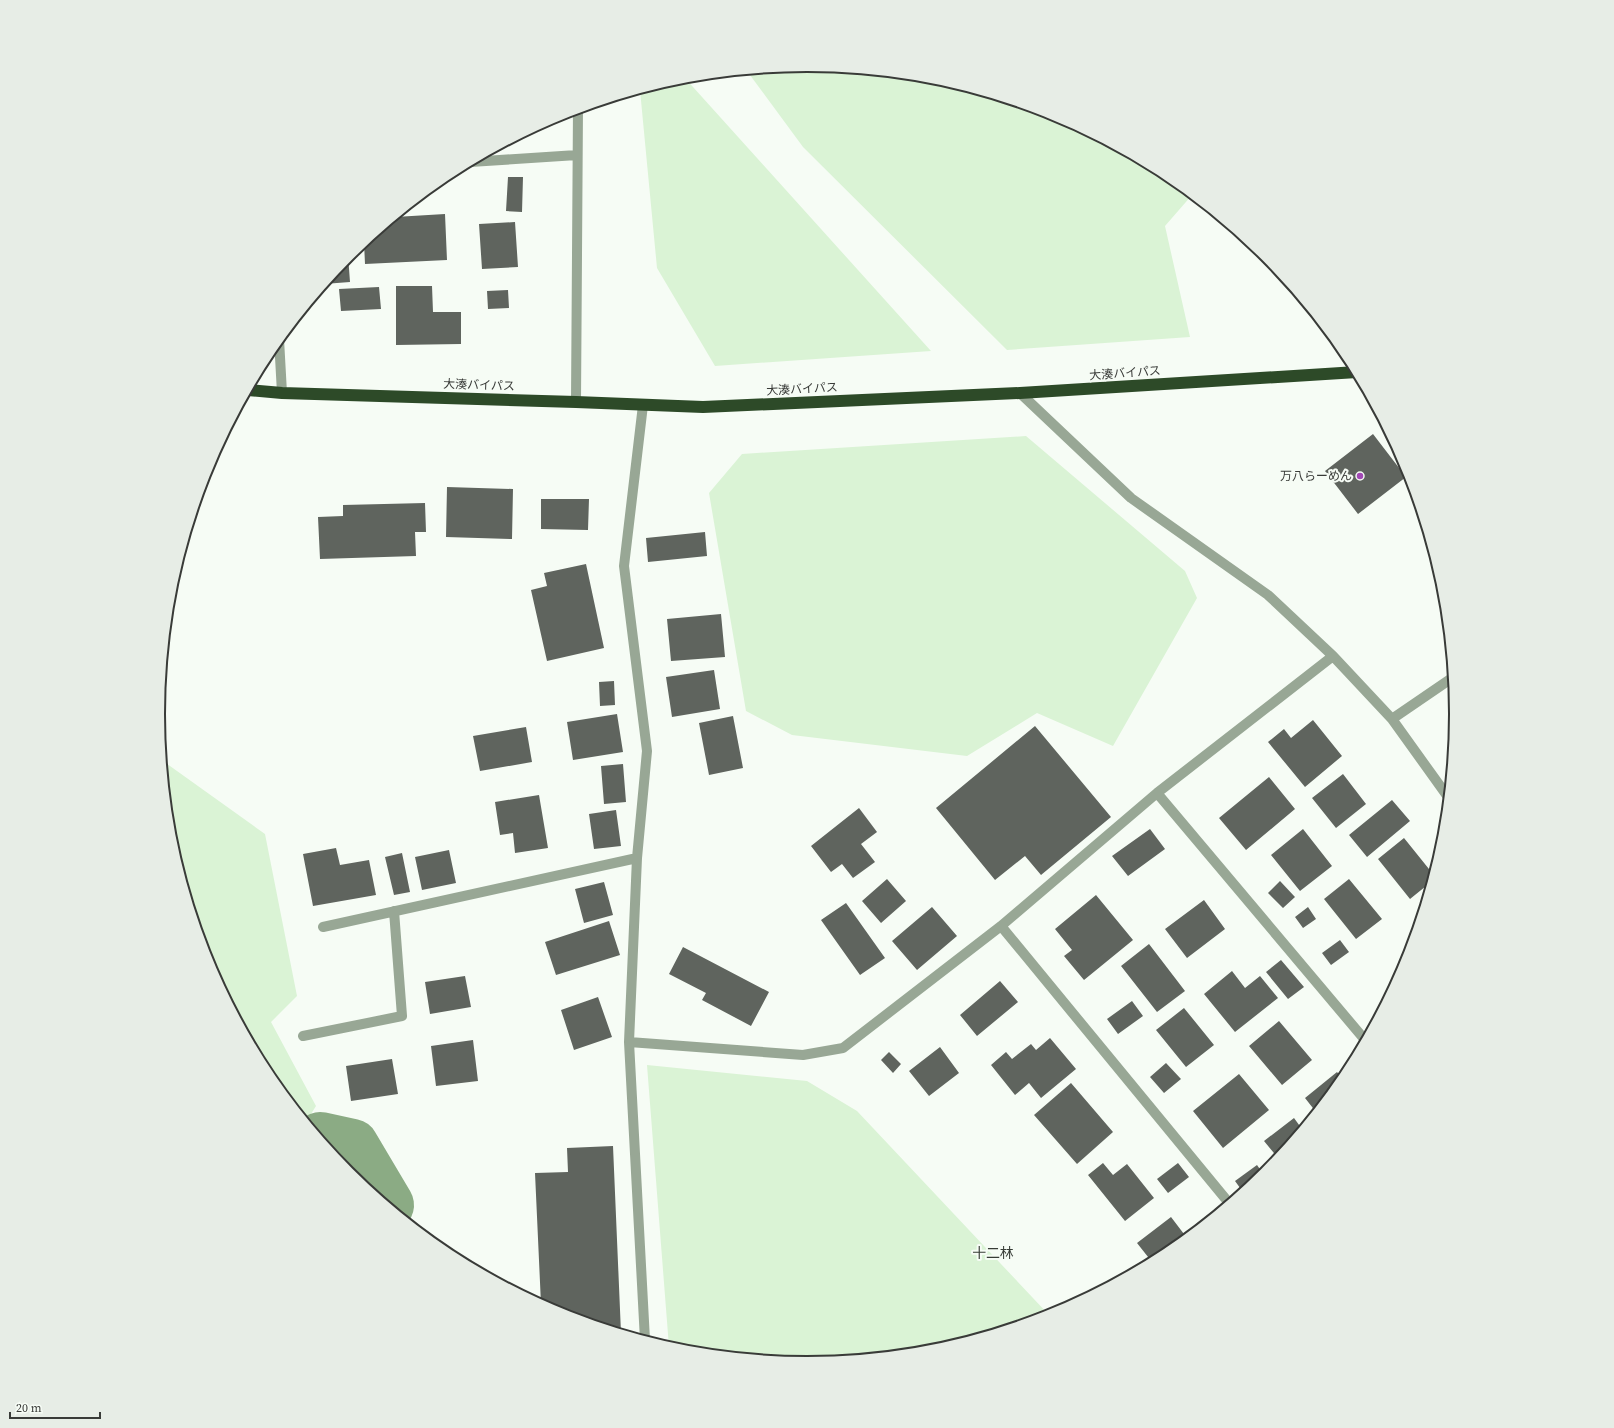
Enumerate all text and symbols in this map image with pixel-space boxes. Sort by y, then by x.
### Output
street label: 大湊バイパス [1089,363,1161,383]
street label: 大湊バイパス [443,376,515,394]
street label: 大湊バイパス [766,379,838,399]
place label: 万八らーめん [1280,468,1352,484]
marker: 万八らーめん [1355,471,1365,481]
district label: 十二林 [972,1243,1014,1263]
scale bar [10,1394,100,1420]
text: 20 m [16,1400,42,1416]

